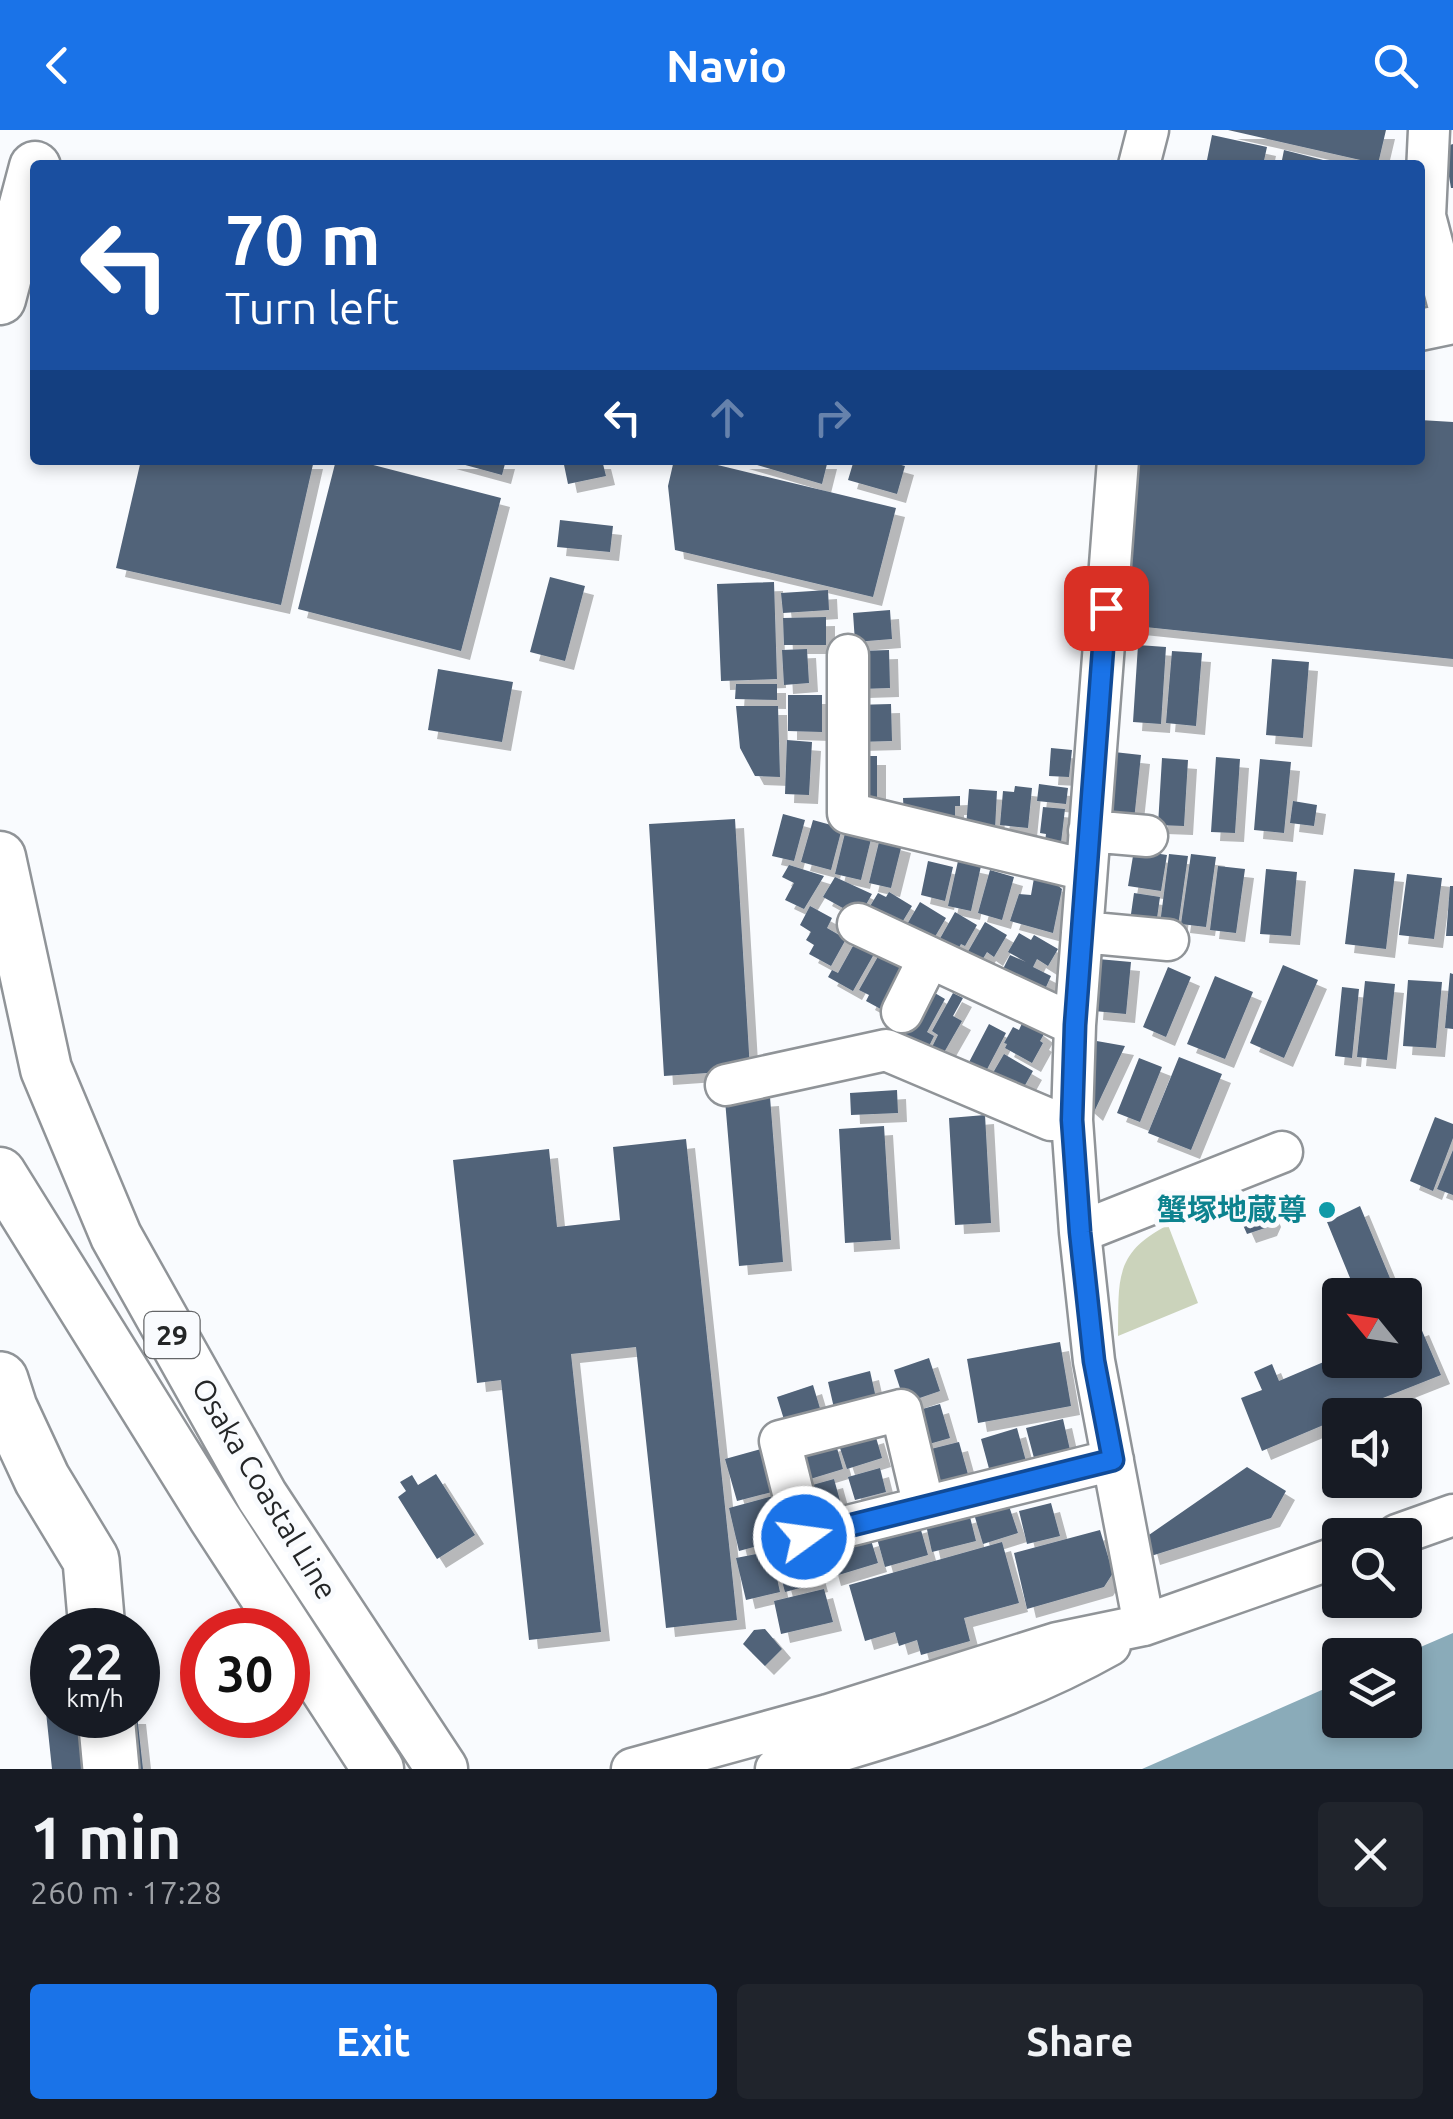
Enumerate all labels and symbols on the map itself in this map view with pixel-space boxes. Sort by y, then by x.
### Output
pin [1064,566,1149,651]
place label: 蟹塚地蔵尊 [1157,1192,1307,1226]
marker: 蟹塚地蔵尊 [1316,1199,1338,1221]
north arrow [1322,1278,1422,1378]
road number: 29 [144,1312,200,1358]
street label: Osaka Coastal Line [185,1372,344,1605]
position arrow [752,1485,856,1589]
speed limit sign: 30 [180,1608,310,1738]

